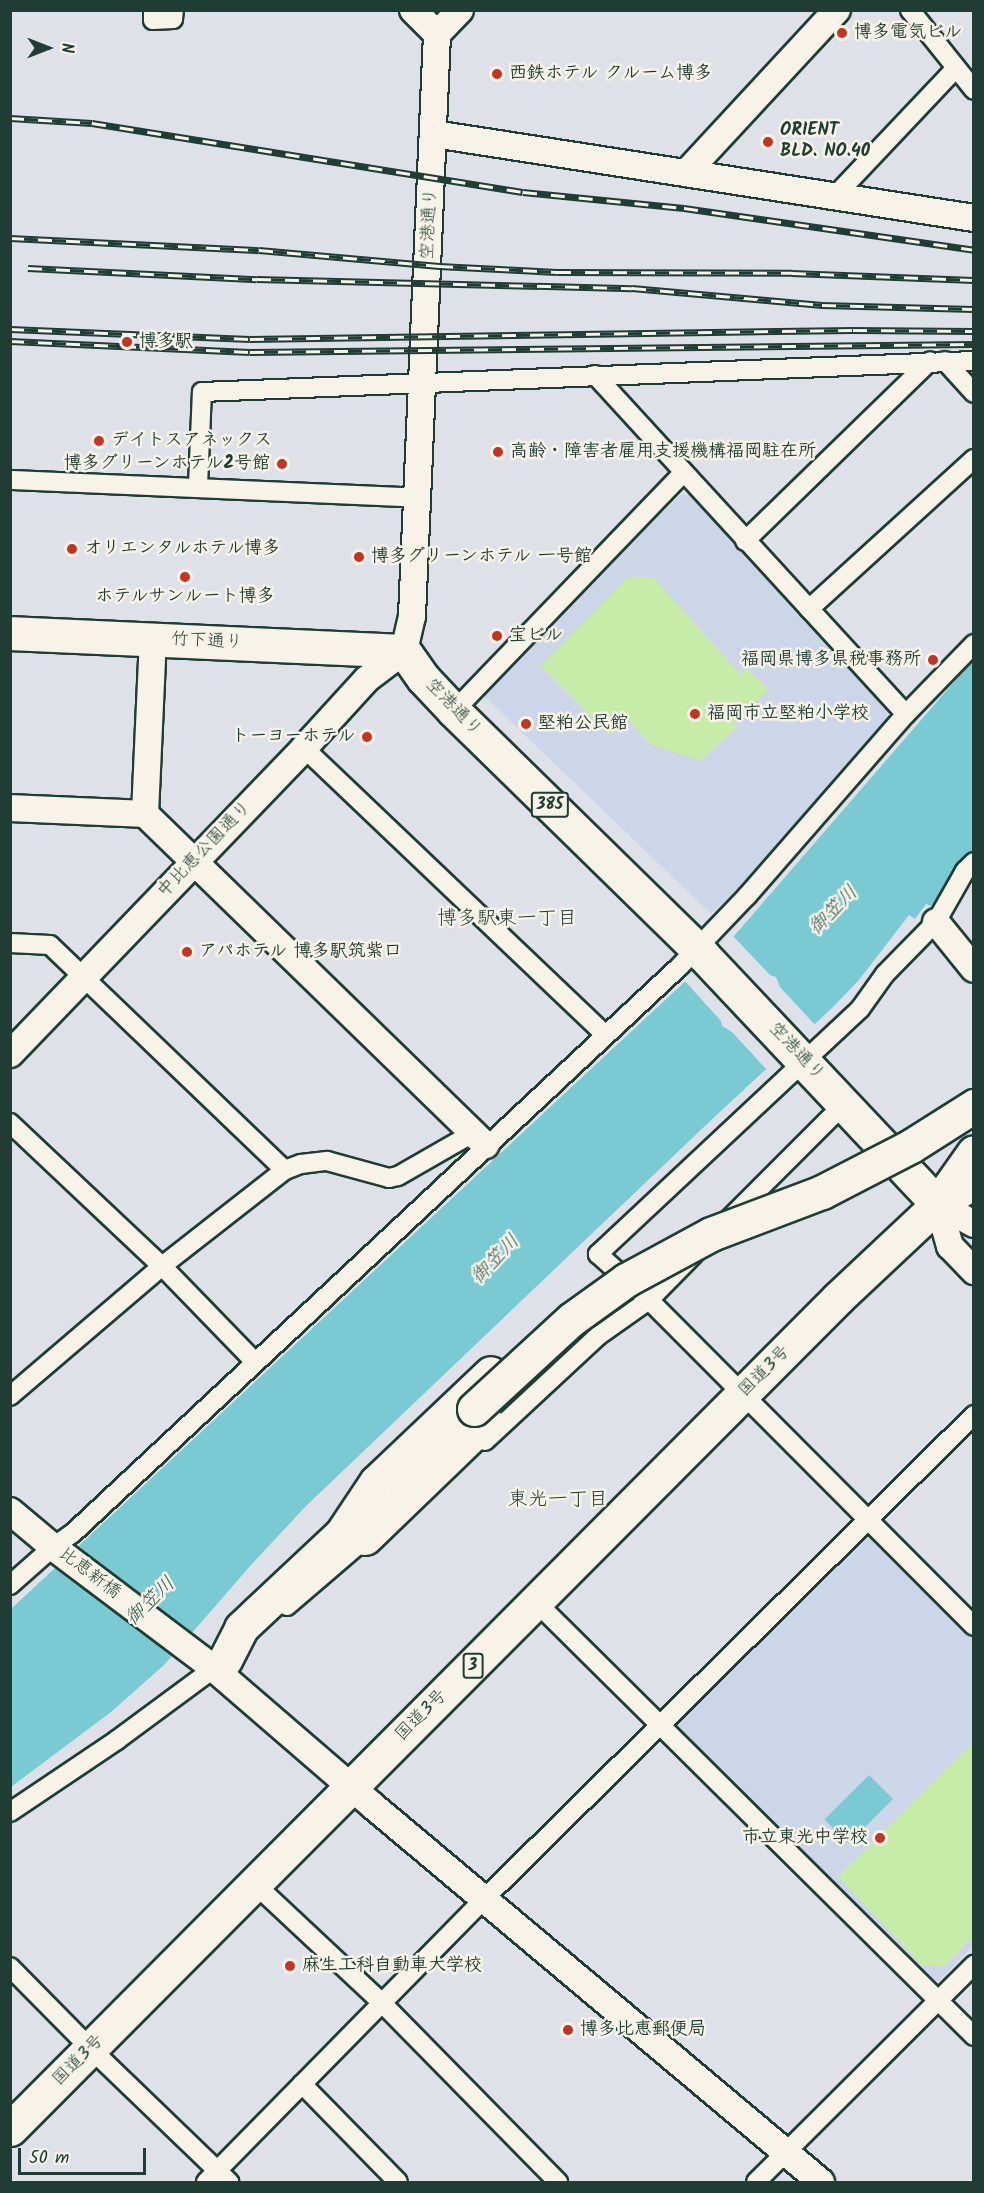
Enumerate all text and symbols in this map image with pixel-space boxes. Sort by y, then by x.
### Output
north arrow [18,18,78,78]
place label: 博多電気ビル [854,22,962,44]
marker: 博多電気ビル [835,26,849,40]
text: N [54,43,79,53]
place label: 西鉄ホテル クルーム博多 [509,63,715,85]
marker: 西鉄ホテル クルーム博多 [490,67,504,81]
place label: ORIENT BLD. NO.40 [780,121,870,164]
marker: ORIENT BLD. NO.40 [761,135,775,149]
street label: 空港通り [417,187,443,261]
place label: 博多駅 [139,331,193,353]
marker: 博多駅 [120,335,134,349]
place label: デイトスアネックス [111,430,273,452]
marker: デイトスアネックス [92,434,106,448]
place label: 高齢・障害者雇用支援機構福岡駐在所 [510,441,816,463]
marker: 高齢・障害者雇用支援機構福岡駐在所 [491,445,505,459]
place label: 博多グリーンホテル2号館 [62,453,270,475]
marker: 博多グリーンホテル2号館 [275,457,289,471]
place label: オリエンタルホテル博多 [84,538,282,560]
marker: オリエンタルホテル博多 [65,542,79,556]
place label: 博多グリーンホテル 一号館 [371,546,594,568]
marker: 博多グリーンホテル 一号館 [352,550,366,564]
marker: ホテルサンルート博多 [178,570,192,584]
place label: ホテルサンルート博多 [95,586,275,608]
place label: 宝ビル [509,625,563,647]
street label: 竹下通り [170,629,244,655]
marker: 宝ビル [490,629,504,643]
place label: 福岡県博多県税事務所 [741,649,921,671]
marker: 福岡県博多県税事務所 [926,653,940,667]
street label: 空港通り [420,675,486,741]
place label: 福岡市立堅粕小学校 [707,703,869,725]
marker: 福岡市立堅粕小学校 [688,707,702,721]
place label: 堅粕公民館 [538,713,628,735]
marker: 堅粕公民館 [519,717,533,731]
place label: トーヨーホテル [230,726,355,748]
marker: トーヨーホテル [360,730,374,744]
road number: 385 [530,792,570,818]
street label: 中比恵公園通り [153,797,257,903]
water label: 御笠川 [804,881,864,941]
district label: 博多駅東一丁目 [437,907,577,931]
place label: アパホテル 博多駅筑紫口 [199,941,404,963]
marker: アパホテル 博多駅筑紫口 [180,945,194,959]
street label: 空港通り [764,1018,828,1086]
water label: 御笠川 [467,1230,525,1290]
street label: 国道3号 [735,1342,795,1402]
district label: 東光一丁目 [508,1488,608,1512]
street label: 比恵新橋 [54,1544,124,1604]
water label: 御笠川 [121,1573,181,1631]
road number: 3 [462,1653,484,1679]
street label: 国道3号 [392,1686,452,1746]
place label: 市立東光中学校 [742,1827,868,1849]
marker: 市立東光中学校 [873,1831,887,1845]
place label: 麻生工科自動車大学校 [302,1955,482,1977]
marker: 麻生工科自動車大学校 [283,1959,297,1973]
place label: 博多比恵郵便局 [580,2019,706,2041]
marker: 博多比恵郵便局 [561,2023,575,2037]
street label: 国道3号 [49,2031,109,2091]
scale bar [21,2136,148,2174]
text: 50 m [29,2144,69,2173]

